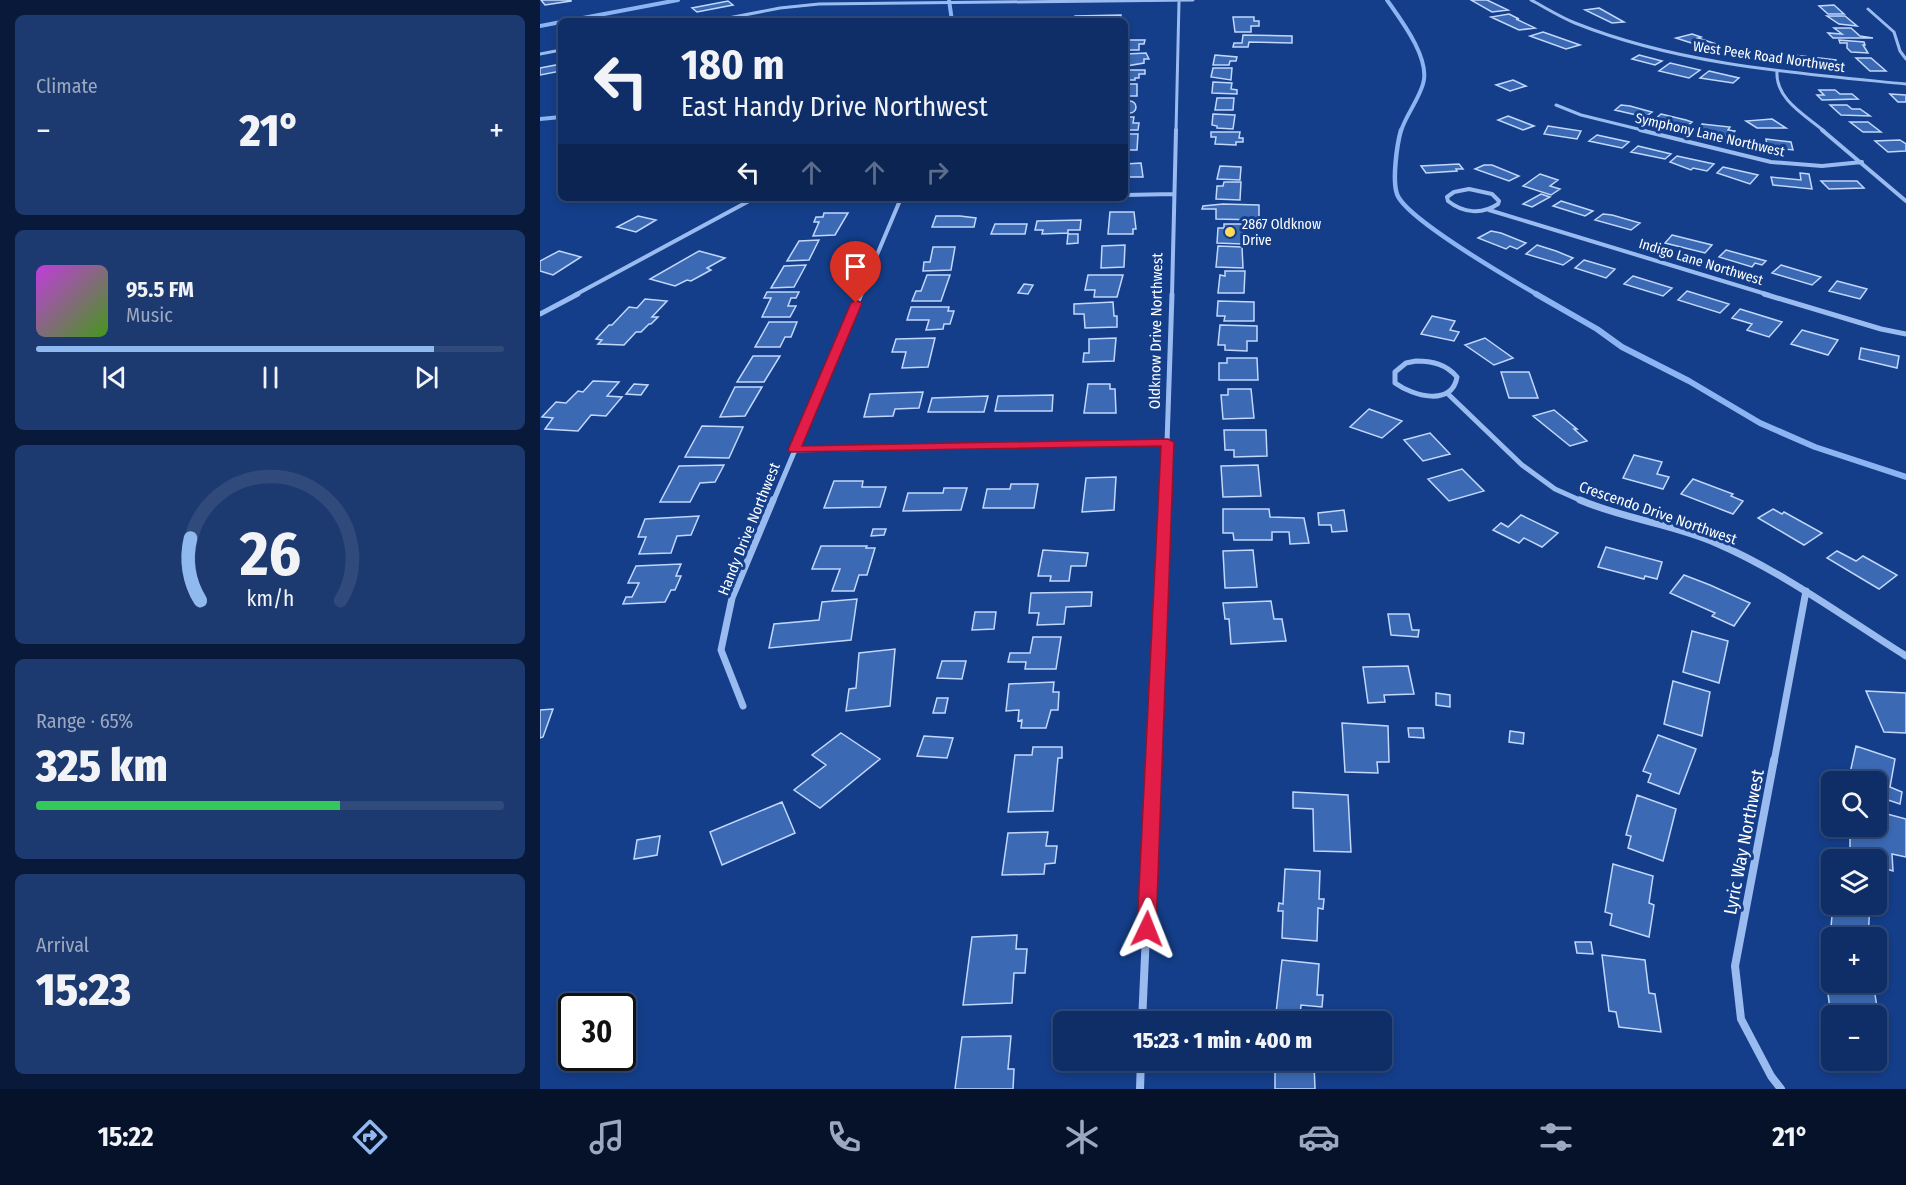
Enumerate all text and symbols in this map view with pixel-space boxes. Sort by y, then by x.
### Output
street label: West Peek Road Northwest [1692,38,1847,76]
text: 180 m [681,40,785,90]
icon: left [582,42,660,120]
text: Climate [36,74,98,98]
text: East Handy Drive Northwest [681,91,988,123]
text: 21° [239,104,300,158]
street label: Symphony Lane Northwest [1634,110,1787,161]
text: − [36,111,51,151]
text: + [489,111,504,151]
icon: left [732,156,765,189]
icon: ahead [795,156,828,189]
icon: ahead [858,156,891,189]
icon: right [921,156,954,189]
place label: 2867 Oldknow Drive [1242,216,1321,249]
marker: 2867 Oldknow Drive [1223,225,1237,239]
street label: Indigo Lane Northwest [1637,235,1766,289]
pin [830,241,881,303]
icon: arrive [839,250,872,283]
street label: Oldknow Drive Northwest [1146,253,1166,409]
text: 95.5 FM [126,276,194,303]
text: Music [126,303,173,327]
icon: previous [98,361,131,394]
icon: pause [254,361,287,394]
icon: next [410,361,443,394]
street label: Handy Drive Northwest [714,460,784,598]
street label: Crescendo Drive Northwest [1577,478,1739,549]
text: 26 [238,518,301,593]
text: km/h [246,587,294,613]
text: Range · 65% [36,709,133,733]
text: 325 km [36,739,168,793]
street label: Lyric Way Northwest [1719,767,1769,917]
map controls [1821,771,1887,1071]
button: search [1821,771,1887,837]
button: layers [1821,849,1887,915]
position arrow [1115,897,1179,961]
button: + [1821,927,1887,993]
text: Arrival [36,933,89,957]
text: 15:23 [36,963,131,1017]
speed limit sign: 30 [558,993,636,1071]
button: − [1821,1005,1887,1071]
text: 15:23 · 1 min · 400 m [1133,1027,1312,1054]
icon: directions [349,1116,391,1158]
icon: music [586,1116,628,1158]
icon: phone [823,1116,865,1158]
icon: climate [1061,1116,1103,1158]
icon: car [1298,1116,1340,1158]
icon: filters [1535,1116,1577,1158]
text: 15:22 [98,1121,154,1153]
text: 21° [1772,1121,1808,1153]

